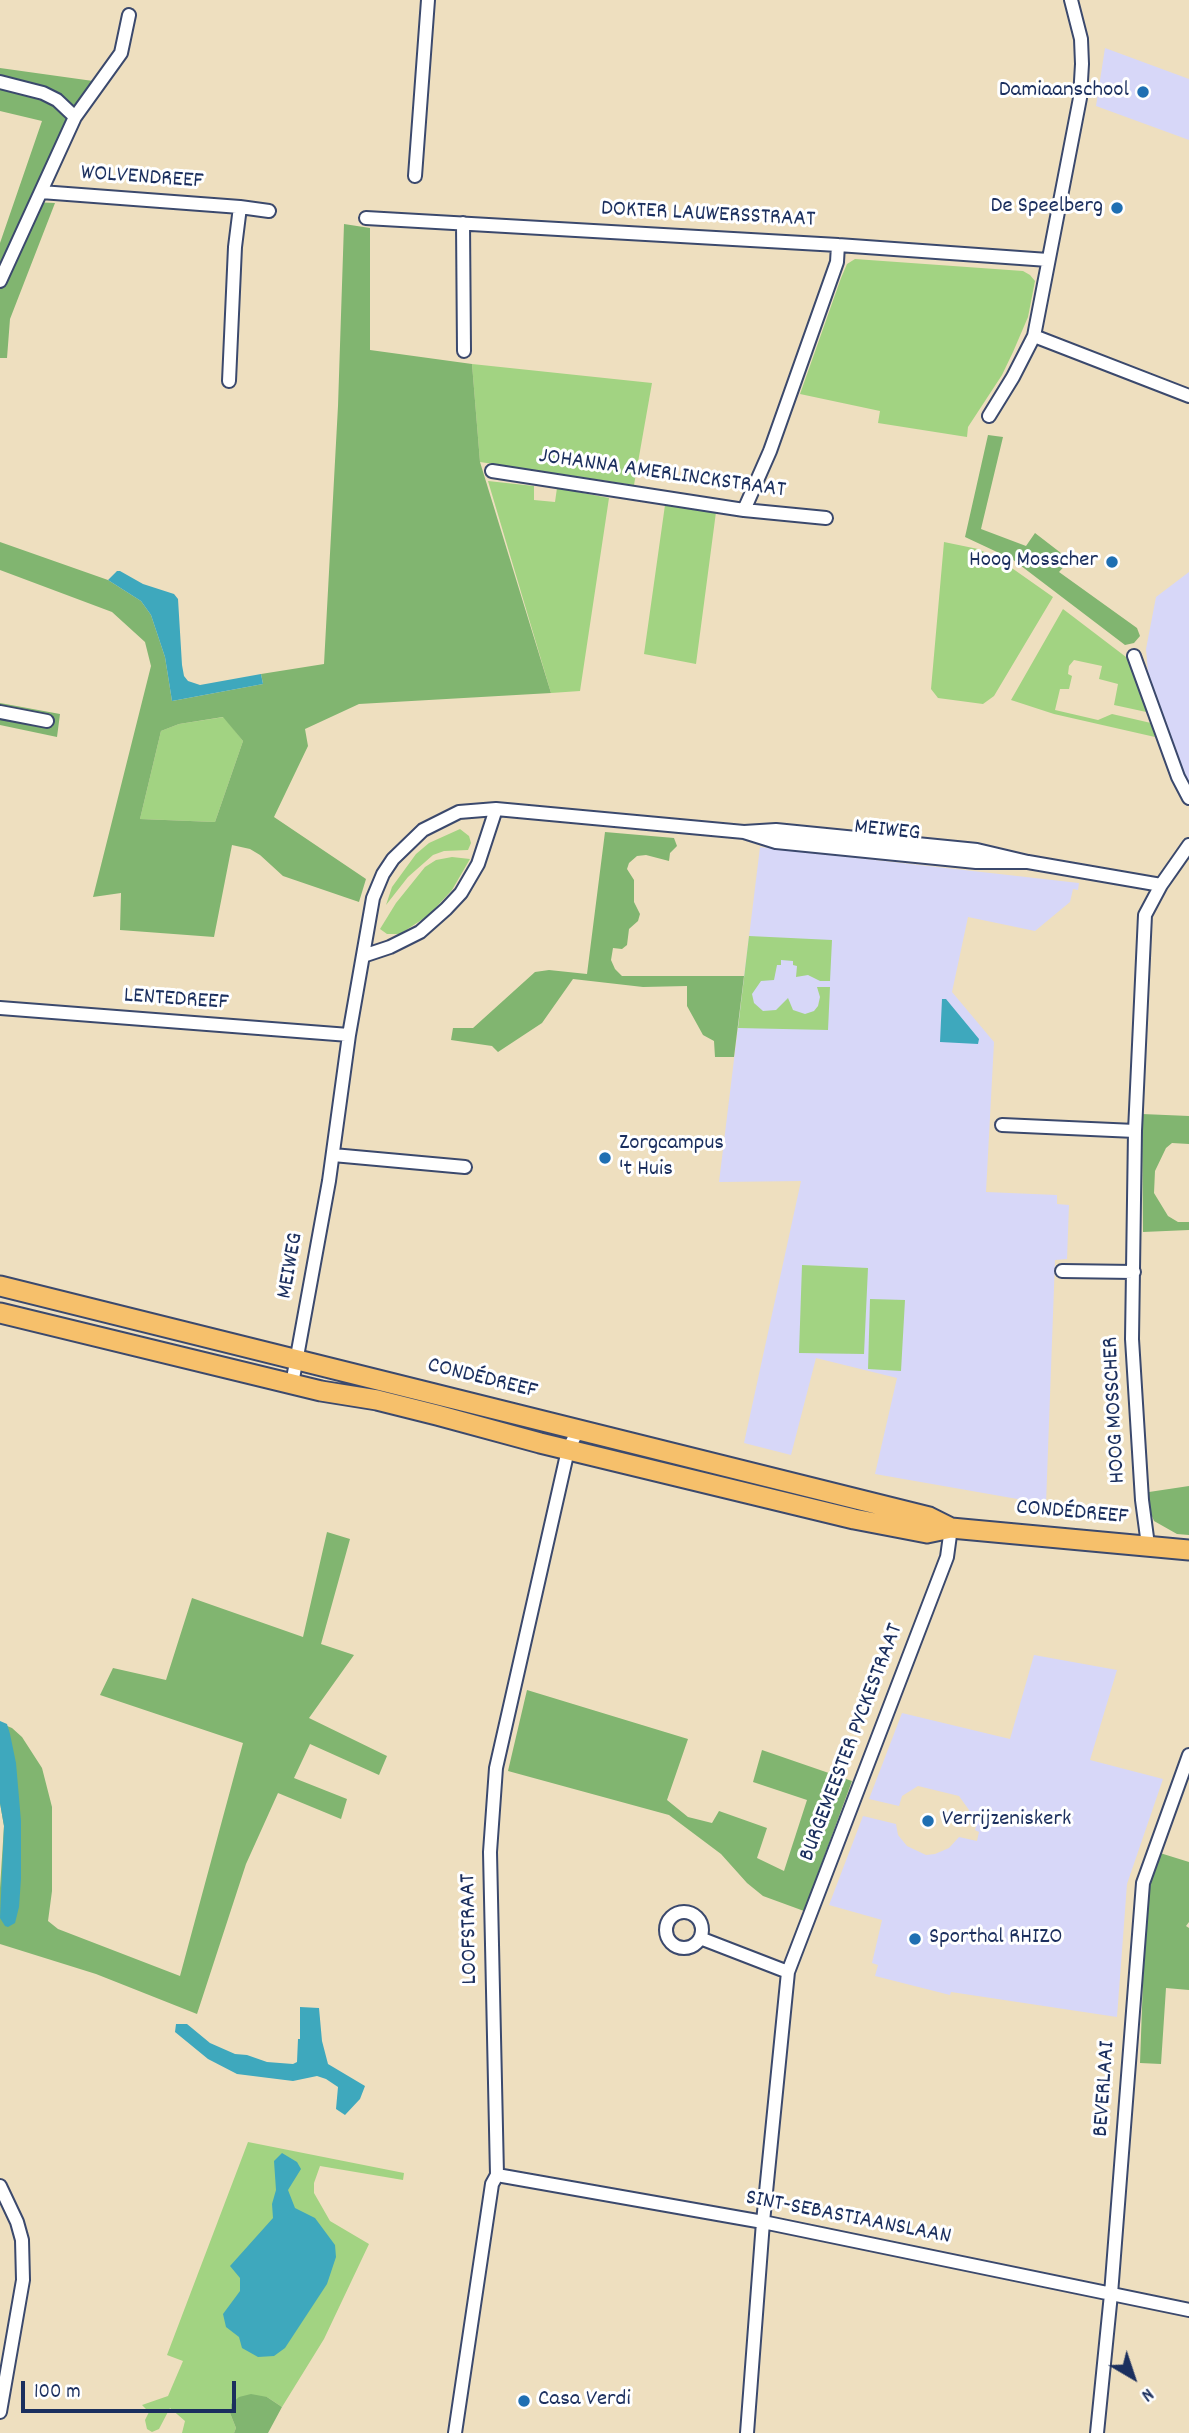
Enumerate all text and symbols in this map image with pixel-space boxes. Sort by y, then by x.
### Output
place label: Damiaanschool [999,78,1129,106]
marker: Damiaanschool [1135,84,1151,100]
street label: WOLVENDREEF [80,161,204,197]
place label: De Speelberg [991,194,1103,222]
street label: DOKTER LAUWERSSTRAAT [600,197,816,235]
marker: De Speelberg [1109,200,1125,216]
street label: JOHANNA AMERLINCKSTRAAT [537,444,787,506]
place label: Hoog Mosscher [969,548,1098,576]
marker: Hoog Mosscher [1104,554,1120,570]
street label: MEIWEG [853,815,921,849]
street label: LENTEDREEF [123,984,229,1018]
place label: Zorgcampus 't Huis [619,1131,724,1185]
marker: Zorgcampus 't Huis [597,1150,613,1166]
street label: MEIWEG [273,1231,311,1301]
street label: HOOG MOSSCHER [1098,1336,1134,1484]
street label: CONDÉDREEF [424,1353,540,1407]
street label: CONDÉDREEF [1015,1495,1129,1533]
street label: BURGEMEESTER PYCKESTRAAT [795,1620,911,1866]
place label: Verrijzeniskerk [942,1807,1071,1835]
marker: Verrijzeniskerk [920,1813,936,1829]
street label: LOOFSTRAAT [456,1873,486,1985]
place label: Sporthal RHIZO [929,1925,1063,1953]
marker: Sporthal RHIZO [907,1931,923,1947]
street label: BEVERLAAI [1089,2040,1123,2138]
street label: SINT-SEBASTIAANSLAAN [743,2186,953,2252]
north arrow [1098,2342,1168,2412]
scale bar [24,2366,240,2410]
text: 100 m [34,2378,81,2408]
text: N [1134,2380,1159,2407]
place label: Casa Verdi [538,2387,631,2415]
marker: Casa Verdi [516,2393,532,2409]

